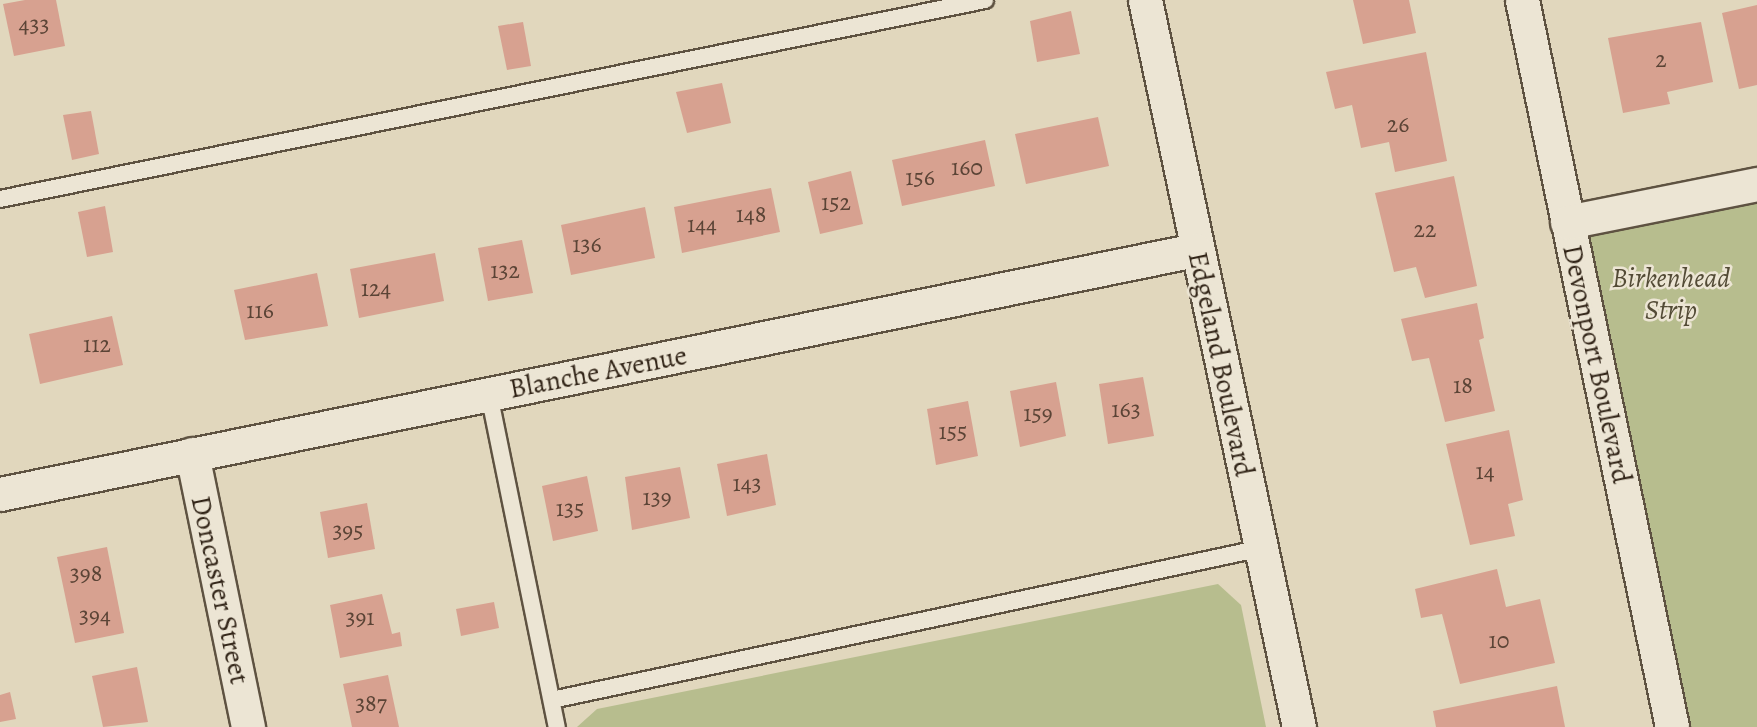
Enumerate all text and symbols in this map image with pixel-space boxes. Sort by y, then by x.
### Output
house number: 433 [19,11,49,39]
house number: 2 [1655,46,1667,74]
house number: 26 [1387,111,1409,139]
house number: 160 [951,154,983,182]
house number: 156 [905,164,935,192]
house number: 152 [821,189,851,217]
house number: 148 [736,201,766,229]
house number: 144 [687,211,717,239]
house number: 22 [1414,216,1436,244]
house number: 136 [572,231,602,259]
street label: Devonport Boulevard [1555,242,1639,486]
street label: Edgeland Boulevard [1181,249,1261,479]
house number: 132 [490,257,520,285]
park label: Birkenhead Strip [1612,261,1730,327]
house number: 124 [361,275,391,303]
house number: 116 [246,297,274,325]
house number: 112 [83,331,111,359]
street label: Blanche Avenue [506,338,690,406]
house number: 18 [1453,372,1473,400]
house number: 163 [1111,396,1141,424]
house number: 159 [1023,400,1053,428]
house number: 155 [939,418,967,446]
house number: 14 [1475,458,1495,486]
house number: 143 [732,470,762,498]
house number: 139 [642,484,672,512]
street label: Doncaster Street [184,493,256,687]
house number: 135 [556,495,584,523]
house number: 395 [332,517,364,545]
house number: 398 [70,560,102,588]
house number: 394 [79,602,111,630]
house number: 391 [345,604,375,632]
house number: 10 [1489,627,1509,655]
house number: 387 [355,690,387,718]

